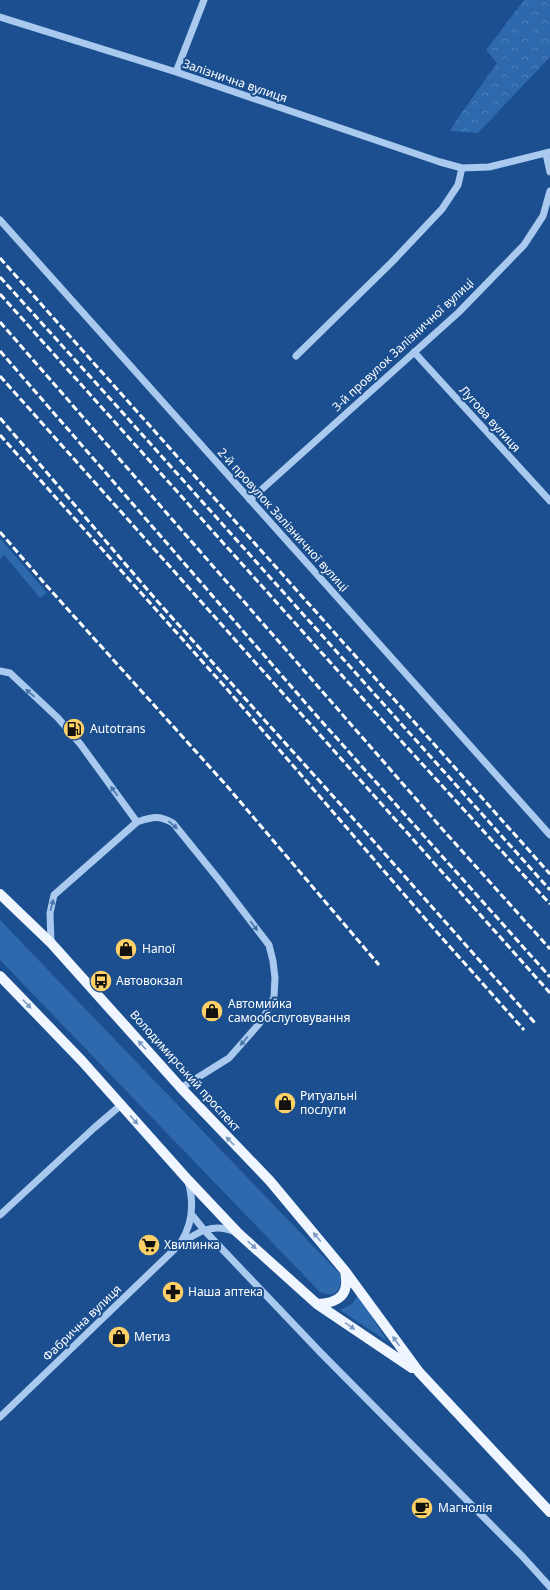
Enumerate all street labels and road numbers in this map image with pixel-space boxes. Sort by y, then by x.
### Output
street label: Залізнична вулиця [181,55,290,106]
street label: 3-й провулок Залізничної вулиці [328,274,477,415]
street label: Лугова вулиця [456,382,525,456]
street label: 2-й провулок Залізничної вулиці [214,444,353,595]
street label: Володимирський проспект [126,1006,245,1135]
street label: Фабрична вулиця [39,1281,125,1365]

